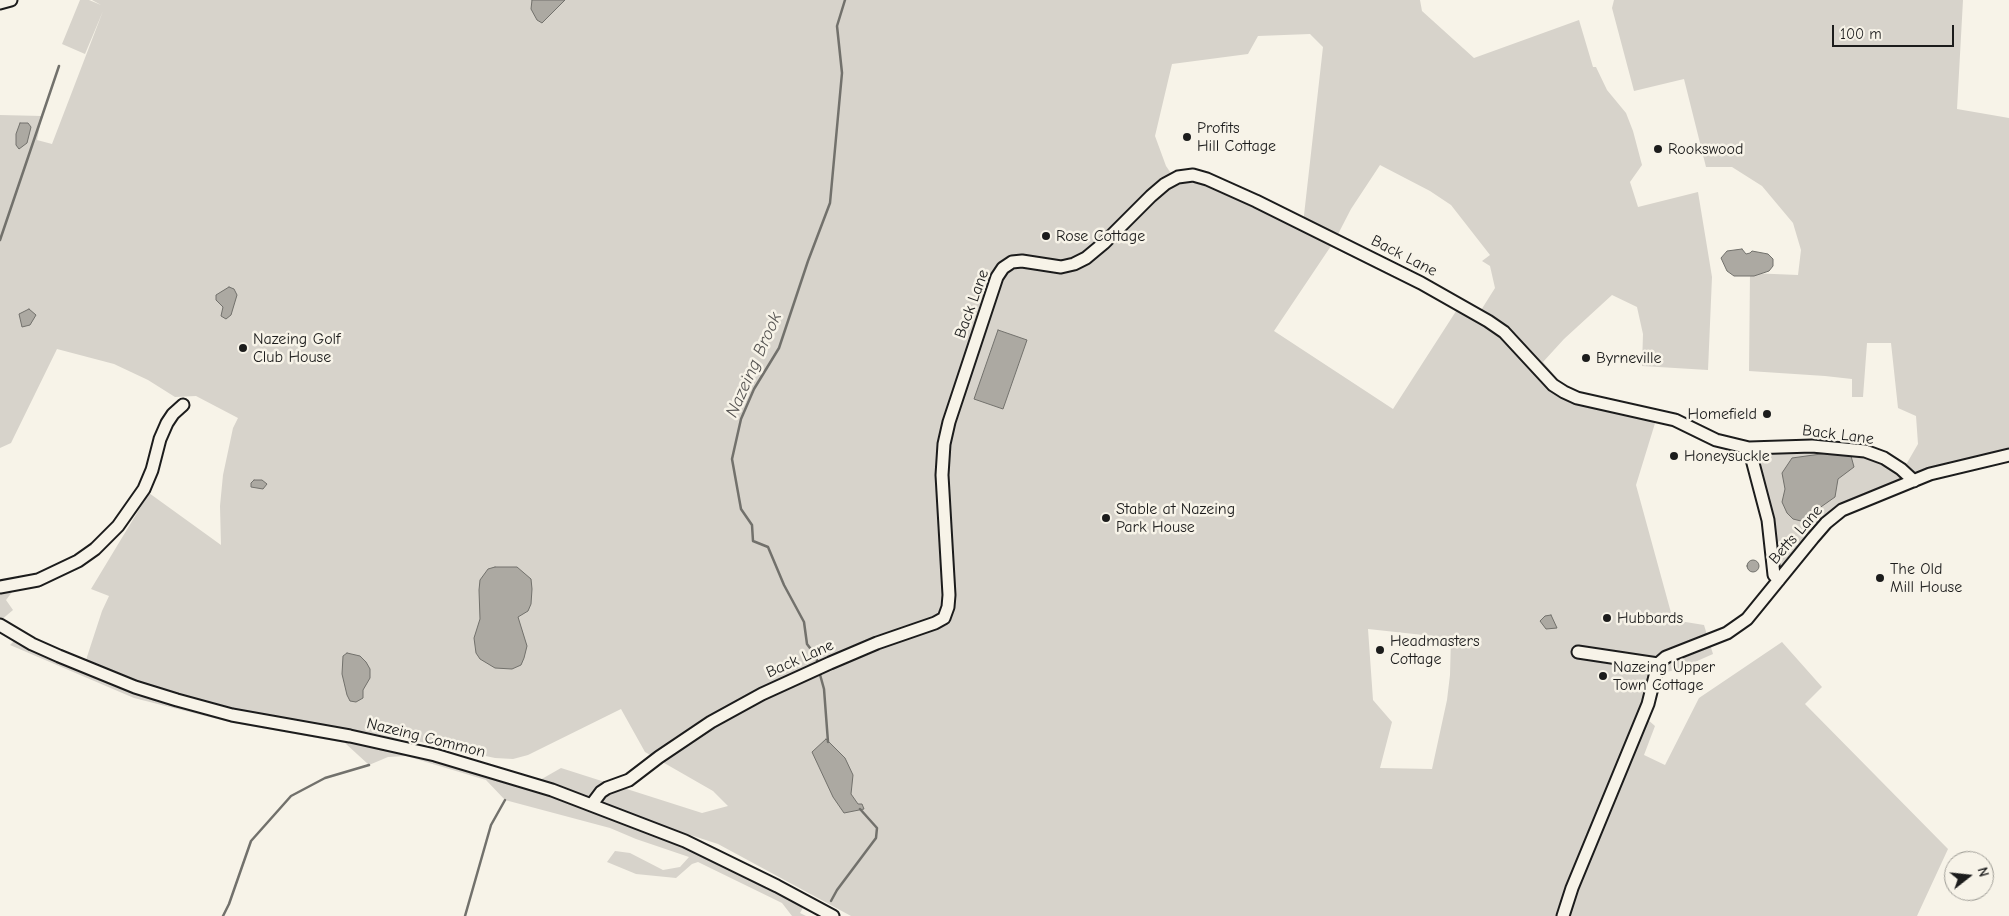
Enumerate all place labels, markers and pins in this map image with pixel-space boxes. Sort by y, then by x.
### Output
place label: Profits Hill Cottage [1197,118,1276,156]
marker: Profits Hill Cottage [1181,131,1193,143]
place label: Rookswood [1668,139,1743,159]
marker: Rookswood [1652,143,1664,155]
place label: Rose Cottage [1056,226,1145,246]
marker: Rose Cottage [1040,230,1052,242]
place label: Nazeing Golf Club House [253,329,341,367]
marker: Nazeing Golf Club House [237,342,249,354]
place label: Byrneville [1596,348,1662,368]
marker: Byrneville [1580,352,1592,364]
place label: Homefield [1688,404,1757,424]
marker: Homefield [1761,408,1773,420]
place label: Honeysuckle [1684,446,1770,466]
marker: Honeysuckle [1668,450,1680,462]
place label: Stable at Nazeing Park House [1116,499,1235,537]
marker: Stable at Nazeing Park House [1100,512,1112,524]
place label: The Old Mill House [1890,559,1962,597]
marker: The Old Mill House [1874,572,1886,584]
place label: Hubbards [1617,608,1683,628]
marker: Hubbards [1601,612,1613,624]
place label: Headmasters Cottage [1390,631,1480,669]
marker: Headmasters Cottage [1374,644,1386,656]
place label: Nazeing Upper Town Cottage [1613,657,1715,695]
marker: Nazeing Upper Town Cottage [1597,670,1609,682]

